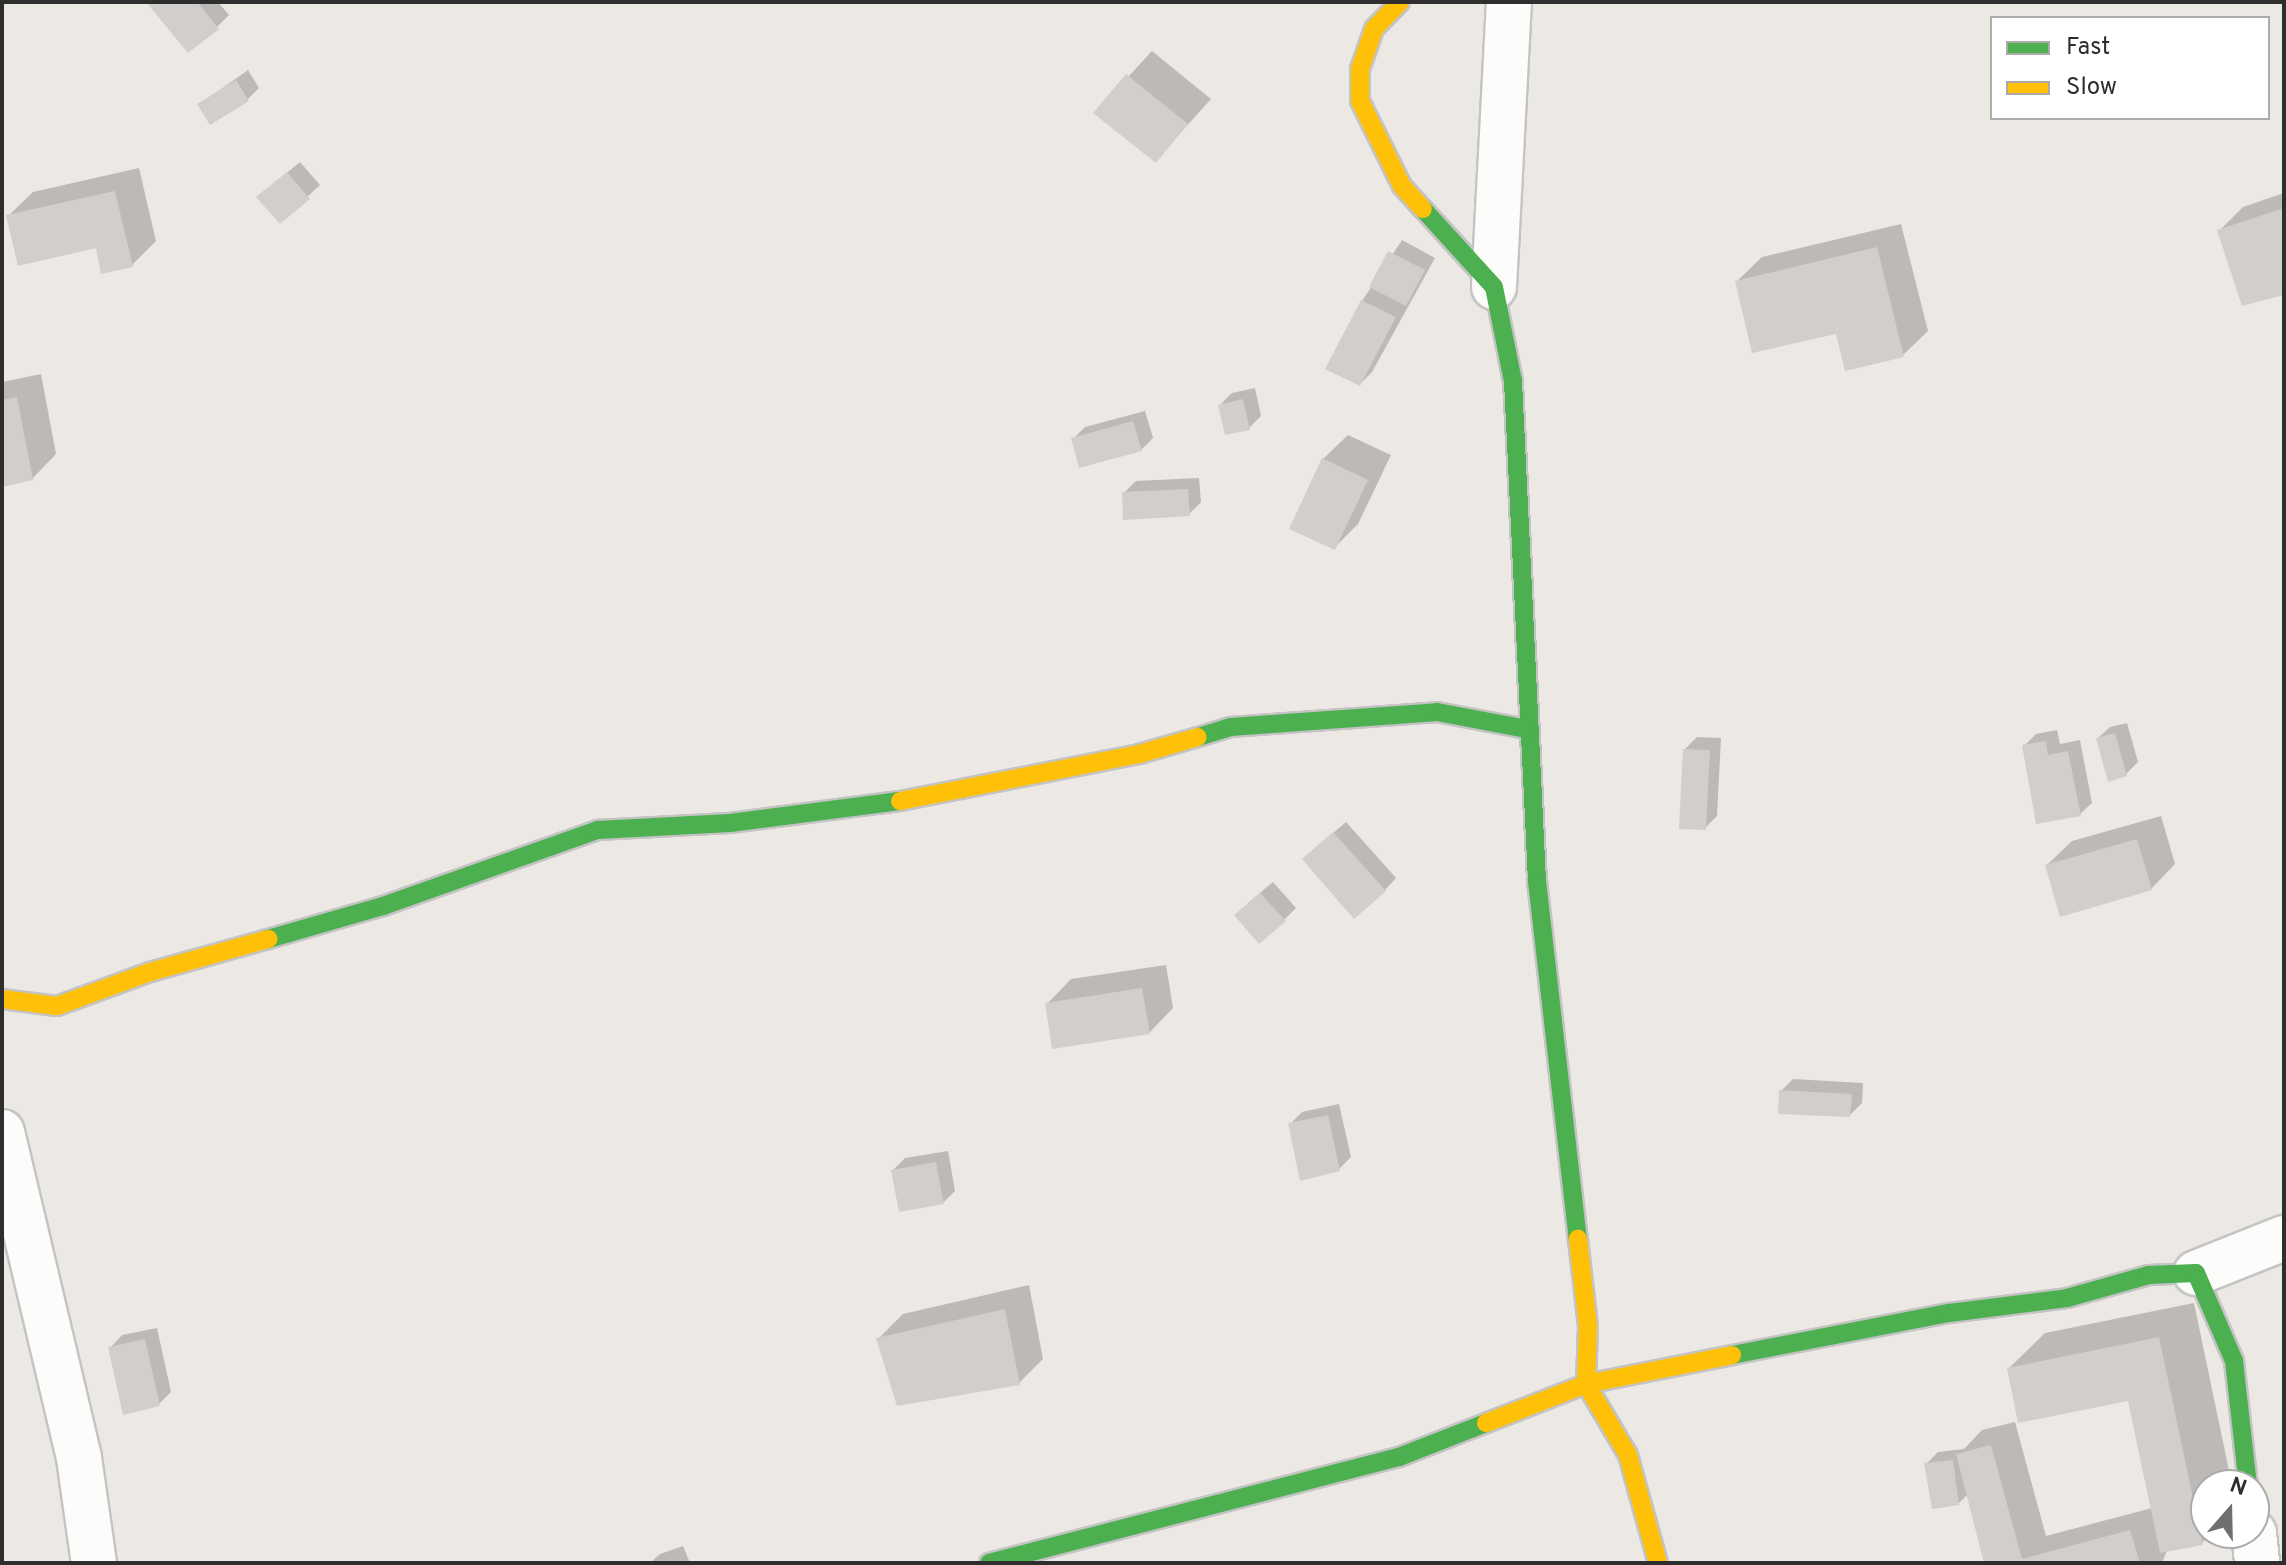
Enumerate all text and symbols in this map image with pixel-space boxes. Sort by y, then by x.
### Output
legend [1990,16,2270,120]
text: Fast [2066,33,2110,63]
text: Slow [2066,73,2117,103]
north arrow [2190,1469,2270,1549]
text: N [2226,1472,2250,1503]

